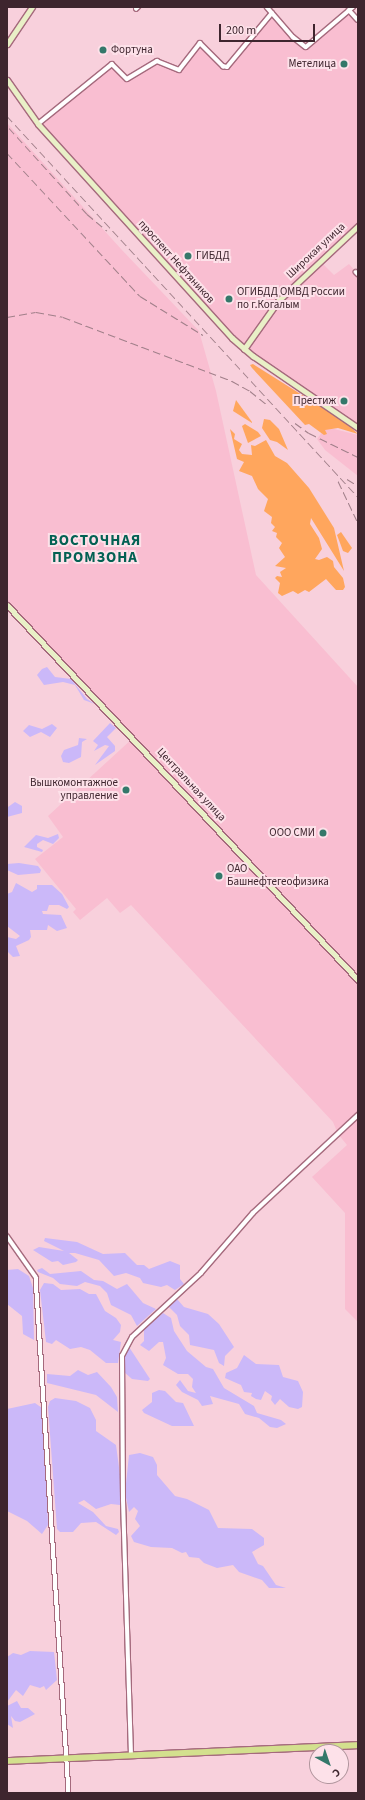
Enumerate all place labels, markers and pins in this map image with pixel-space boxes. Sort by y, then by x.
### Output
place label: Фортуна [111,43,153,57]
marker: Фортуна [98,45,108,55]
place label: Метелица [289,57,336,71]
marker: Метелица [339,59,349,69]
place label: ГИБДД [196,249,229,263]
marker: ГИБДД [183,251,193,261]
place label: ОГИБДД ОМВД России по г.Когалым [237,286,345,312]
marker: ОГИБДД ОМВД России по г.Когалым [224,294,234,304]
place label: Престиж [294,394,336,408]
marker: Престиж [339,396,349,406]
place label: Вышкомонтажное управление [30,777,118,803]
marker: Вышкомонтажное управление [121,785,131,795]
place label: ООО СМИ [269,826,315,840]
marker: ООО СМИ [318,828,328,838]
place label: ОАО Башнефтегеофизика [227,863,329,889]
marker: ОАО Башнефтегеофизика [214,871,224,881]

